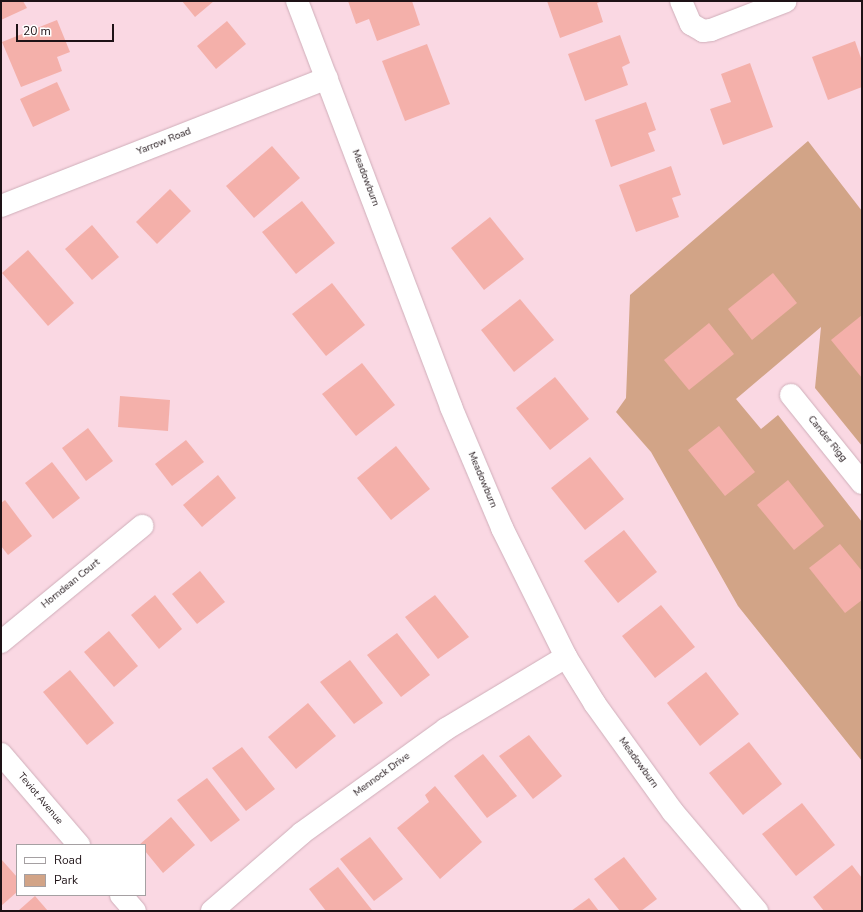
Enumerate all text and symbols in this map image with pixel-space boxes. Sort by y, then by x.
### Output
scale bar [18,16,116,42]
text: 20 m [23,23,51,39]
street label: Yarrow Road [135,126,193,158]
street label: Meadowburn [349,148,381,208]
street label: Cander Rigg [805,414,849,464]
street label: Meadowburn [465,450,499,510]
street label: Horndean Court [39,557,103,611]
street label: Meadowburn [616,735,660,791]
street label: Mennock Drive [351,751,413,799]
street label: Teviot Avenue [15,771,65,827]
legend [16,844,146,896]
text: Road [54,852,82,868]
text: Park [54,872,78,888]

